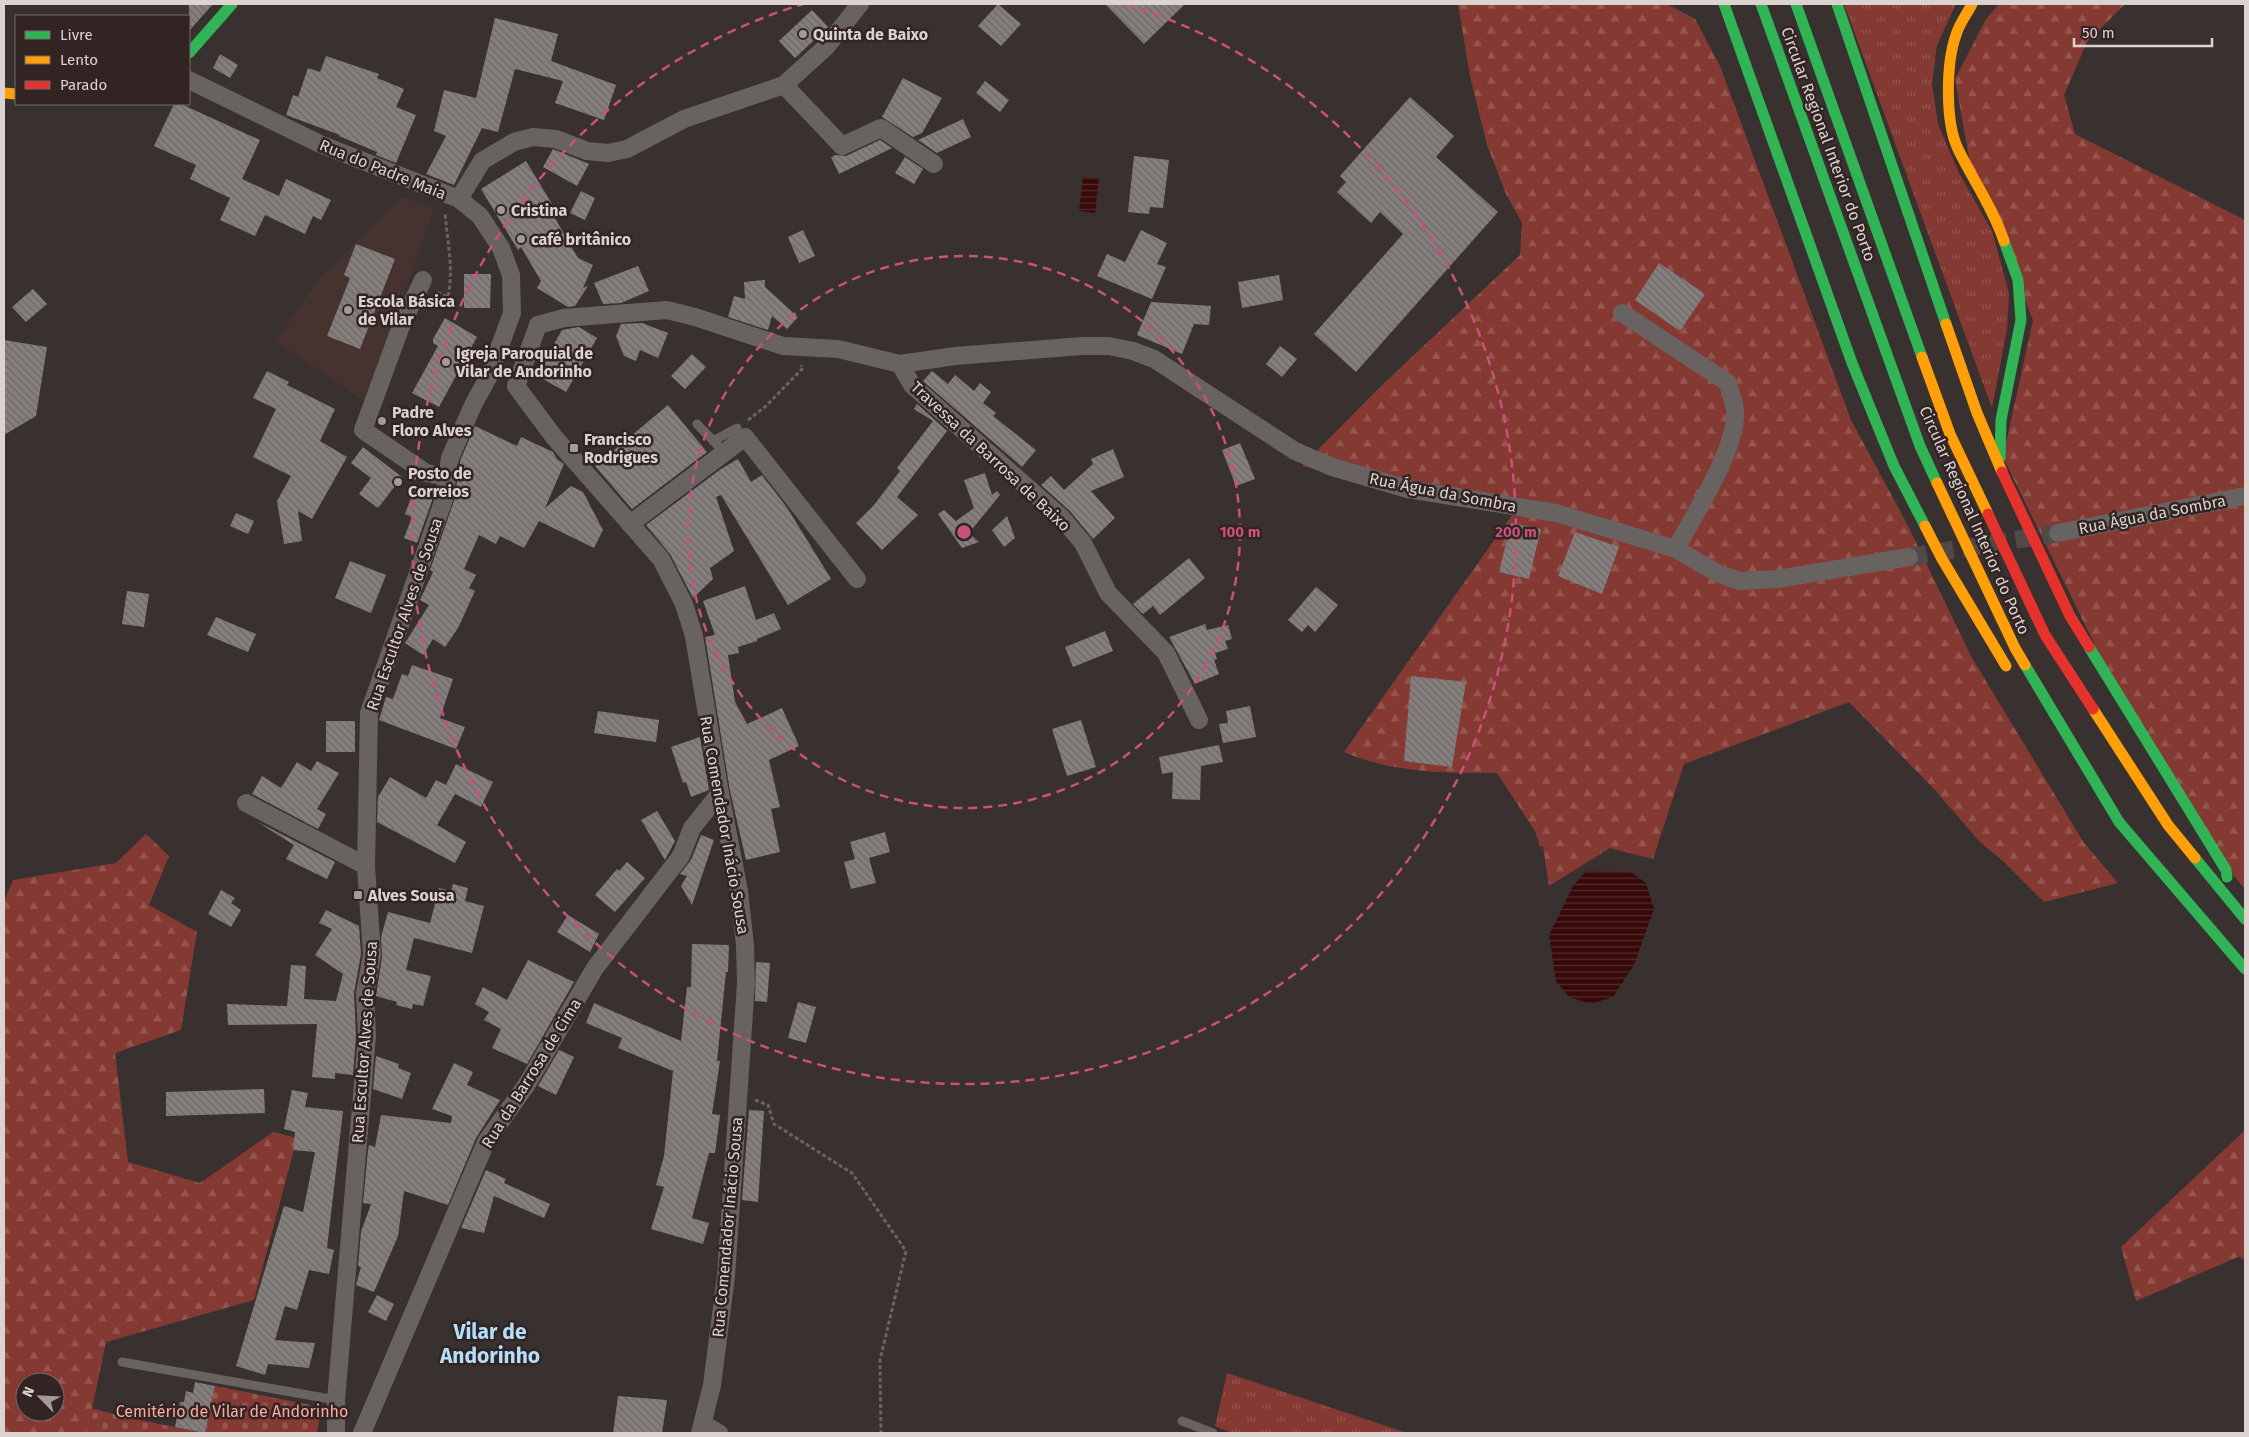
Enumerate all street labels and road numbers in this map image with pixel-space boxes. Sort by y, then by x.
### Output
street label: Circular Regional Interior do Porto [1777,24,1880,264]
street label: Rua do Padre Maia [317,135,449,204]
street label: Travessa da Barrosa de Baixo [907,378,1074,535]
street label: Circular Regional Interior do Porto [1915,403,2034,637]
street label: Rua Água da Sombra [1368,468,1518,516]
street label: Rua Água da Sombra [2077,490,2227,538]
street label: Rua Escultor Alves de Sousa [363,515,446,713]
street label: Rua Comendador Inácio Sousa [696,714,753,936]
street label: Rua Escultor Alves de Sousa [348,940,381,1144]
street label: Rua da Barrosa de Cima [478,995,585,1152]
street label: Rua Comendador Inácio Sousa [708,1116,747,1338]

